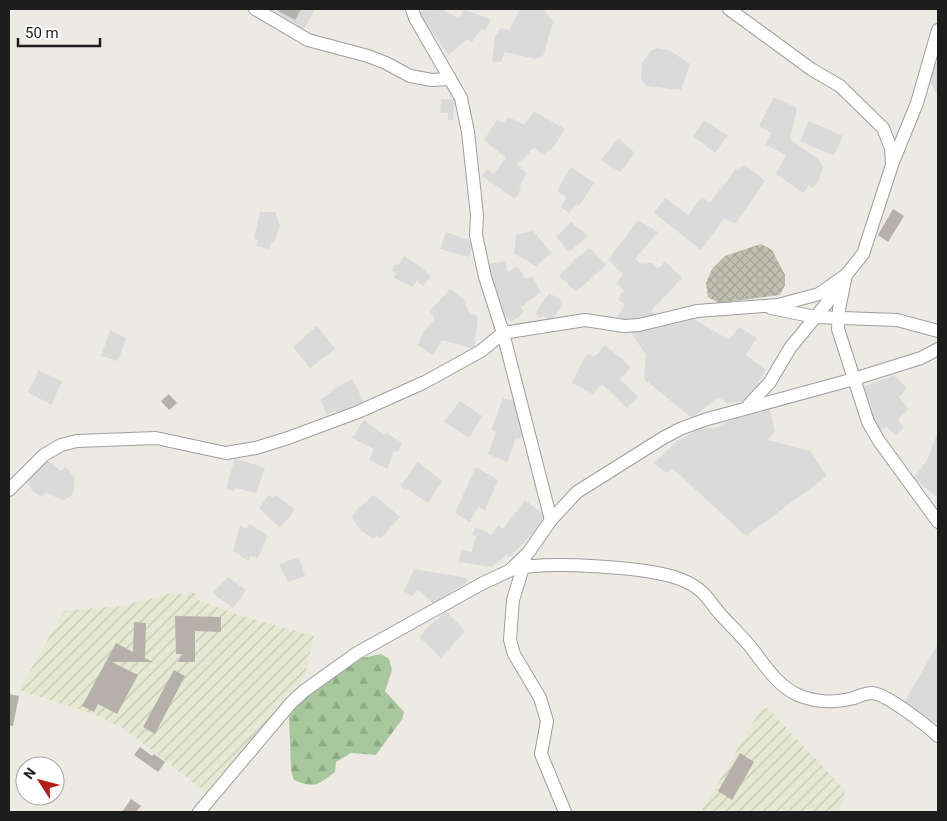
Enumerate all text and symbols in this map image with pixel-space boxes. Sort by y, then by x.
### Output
scale bar [18,15,100,47]
text: 50 m [25,24,59,42]
north arrow [15,756,65,806]
text: N [20,765,39,782]

